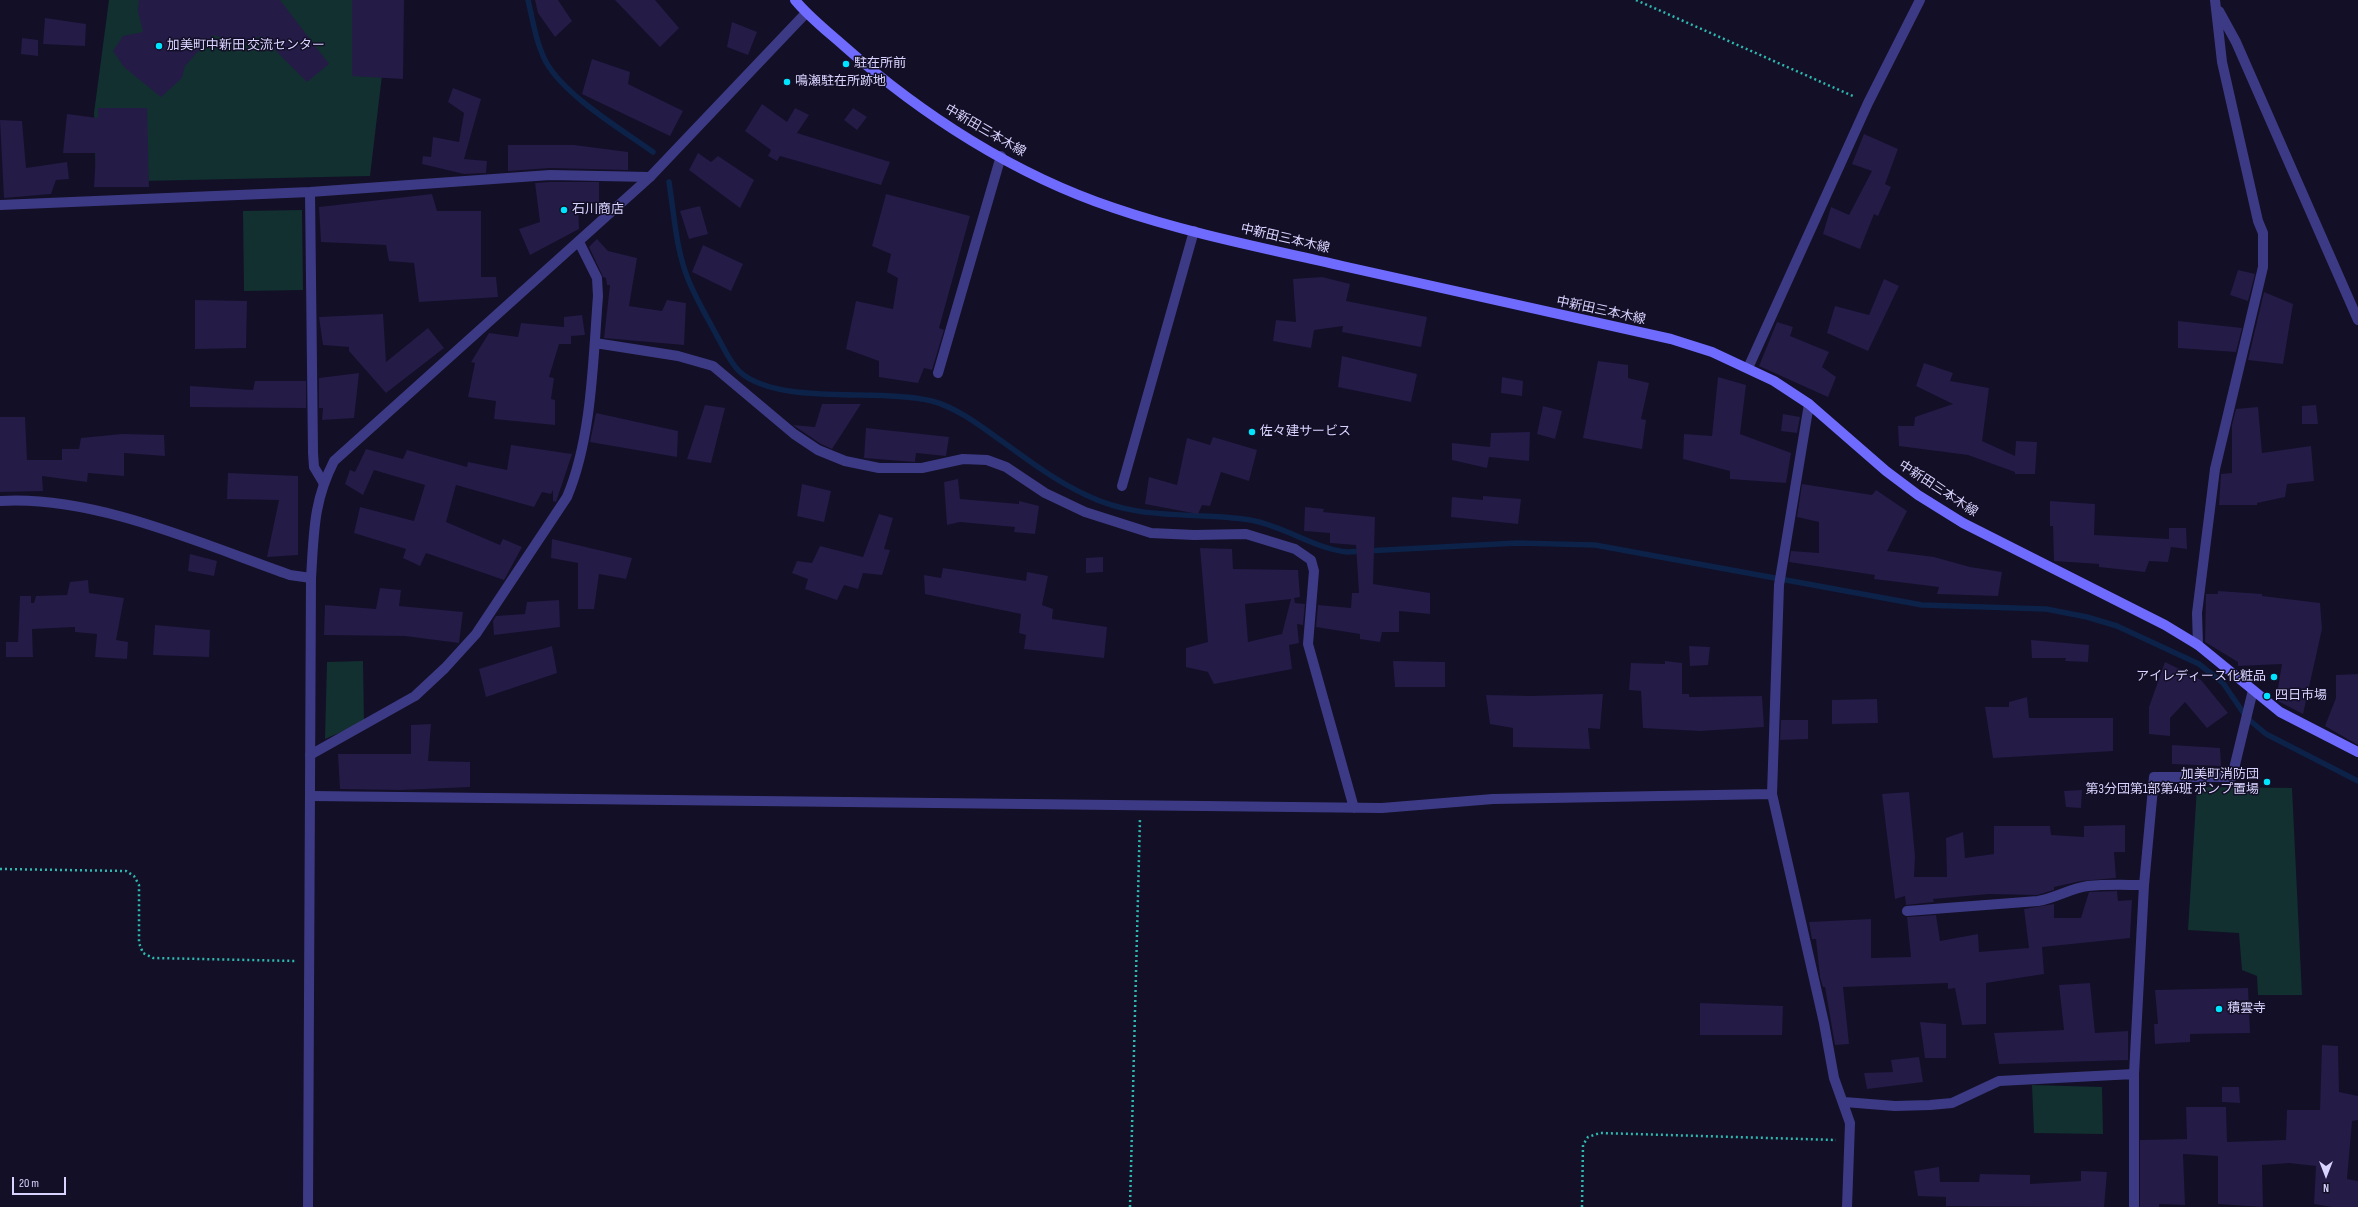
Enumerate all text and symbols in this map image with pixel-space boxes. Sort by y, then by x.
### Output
place label: 加美町中新田 交流センター [167,38,325,54]
marker: 加美町中新田 交流センター [154,41,164,51]
place label: 駐在所前 [854,56,906,72]
marker: 駐在所前 [841,59,851,69]
place label: 鳴瀬駐在所跡地 [795,74,886,90]
marker: 鳴瀬駐在所跡地 [782,77,792,87]
street label: 中新田三本木線 [942,101,1028,161]
place label: 石川商店 [572,202,624,218]
marker: 石川商店 [559,205,569,215]
street label: 中新田三本木線 [1239,221,1331,257]
street label: 中新田三本木線 [1555,294,1647,328]
place label: 佐々建サービス [1260,424,1351,440]
marker: 佐々建サービス [1247,427,1257,437]
street label: 中新田三本木線 [1896,458,1980,520]
place label: アイレディース化粧品 [2136,669,2266,685]
marker: アイレディース化粧品 [2269,672,2279,682]
place label: 四日市場 [2275,688,2327,704]
marker: 四日市場 [2262,691,2272,701]
place label: 加美町消防団 第3分団第1部第4班 ポンプ置場 [2086,767,2259,798]
marker: 加美町消防団 第3分団第1部第4班 ポンプ置場 [2262,777,2272,787]
place label: 積雲寺 [2227,1001,2266,1017]
marker: 積雲寺 [2214,1004,2224,1014]
north arrow [2306,1155,2346,1195]
scale bar [14,1169,68,1195]
text: 20 m [19,1176,39,1191]
text: N [2323,1181,2329,1194]

